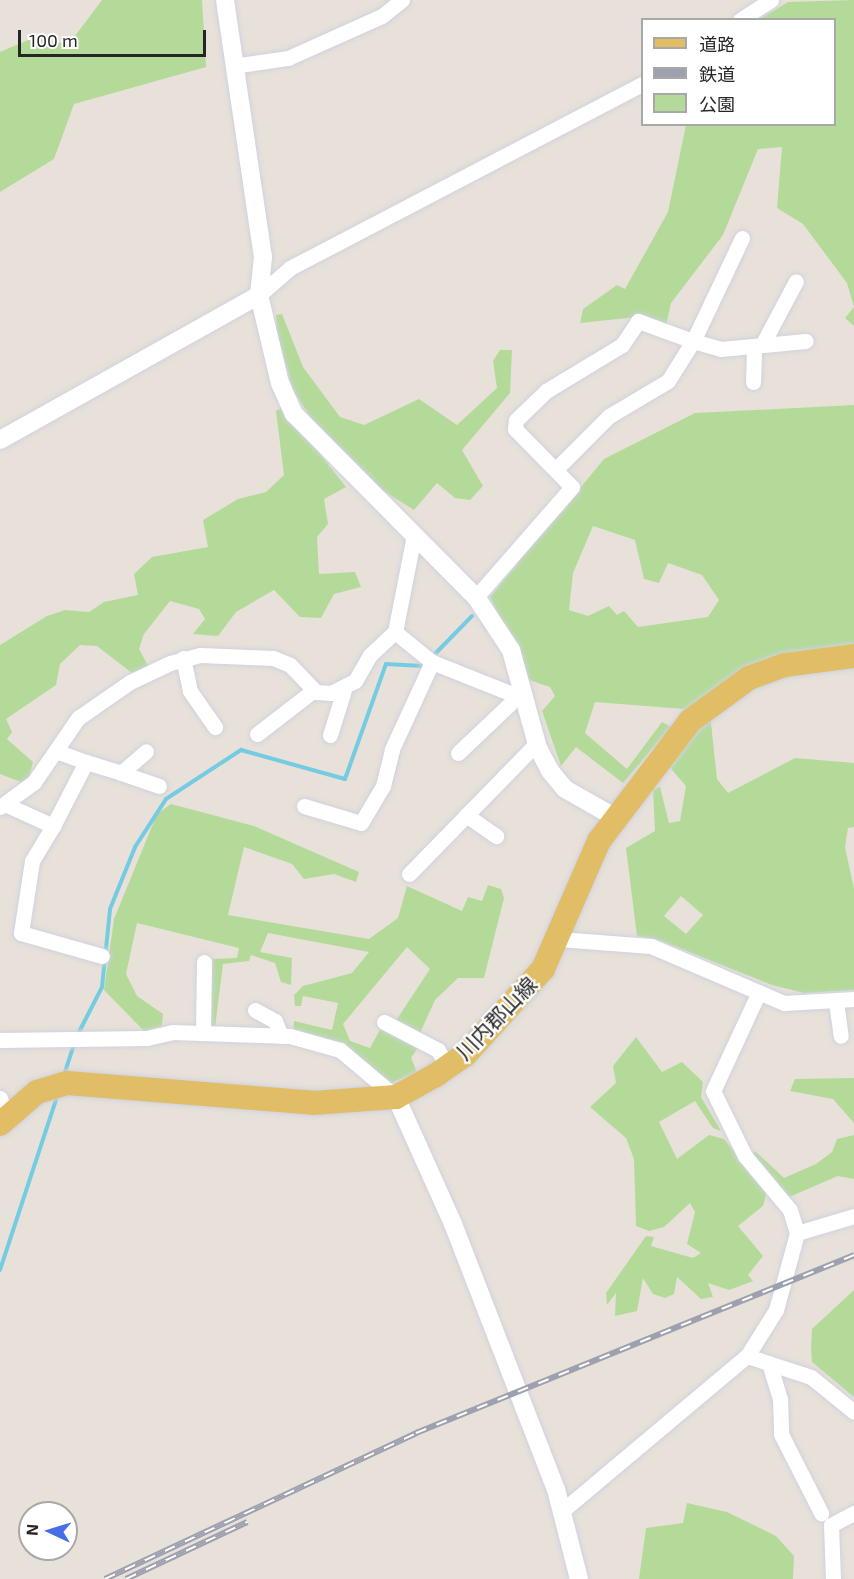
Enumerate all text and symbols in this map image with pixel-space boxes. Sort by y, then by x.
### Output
scale bar [21,18,208,56]
legend [641,18,836,126]
text: 100 m [29,29,78,51]
text: 道路 [699,33,735,55]
text: 鉄道 [699,63,735,85]
text: 公園 [699,93,735,115]
street label: 川内郡山線 [450,971,542,1065]
north arrow [18,1501,78,1561]
text: N [22,1523,41,1536]

